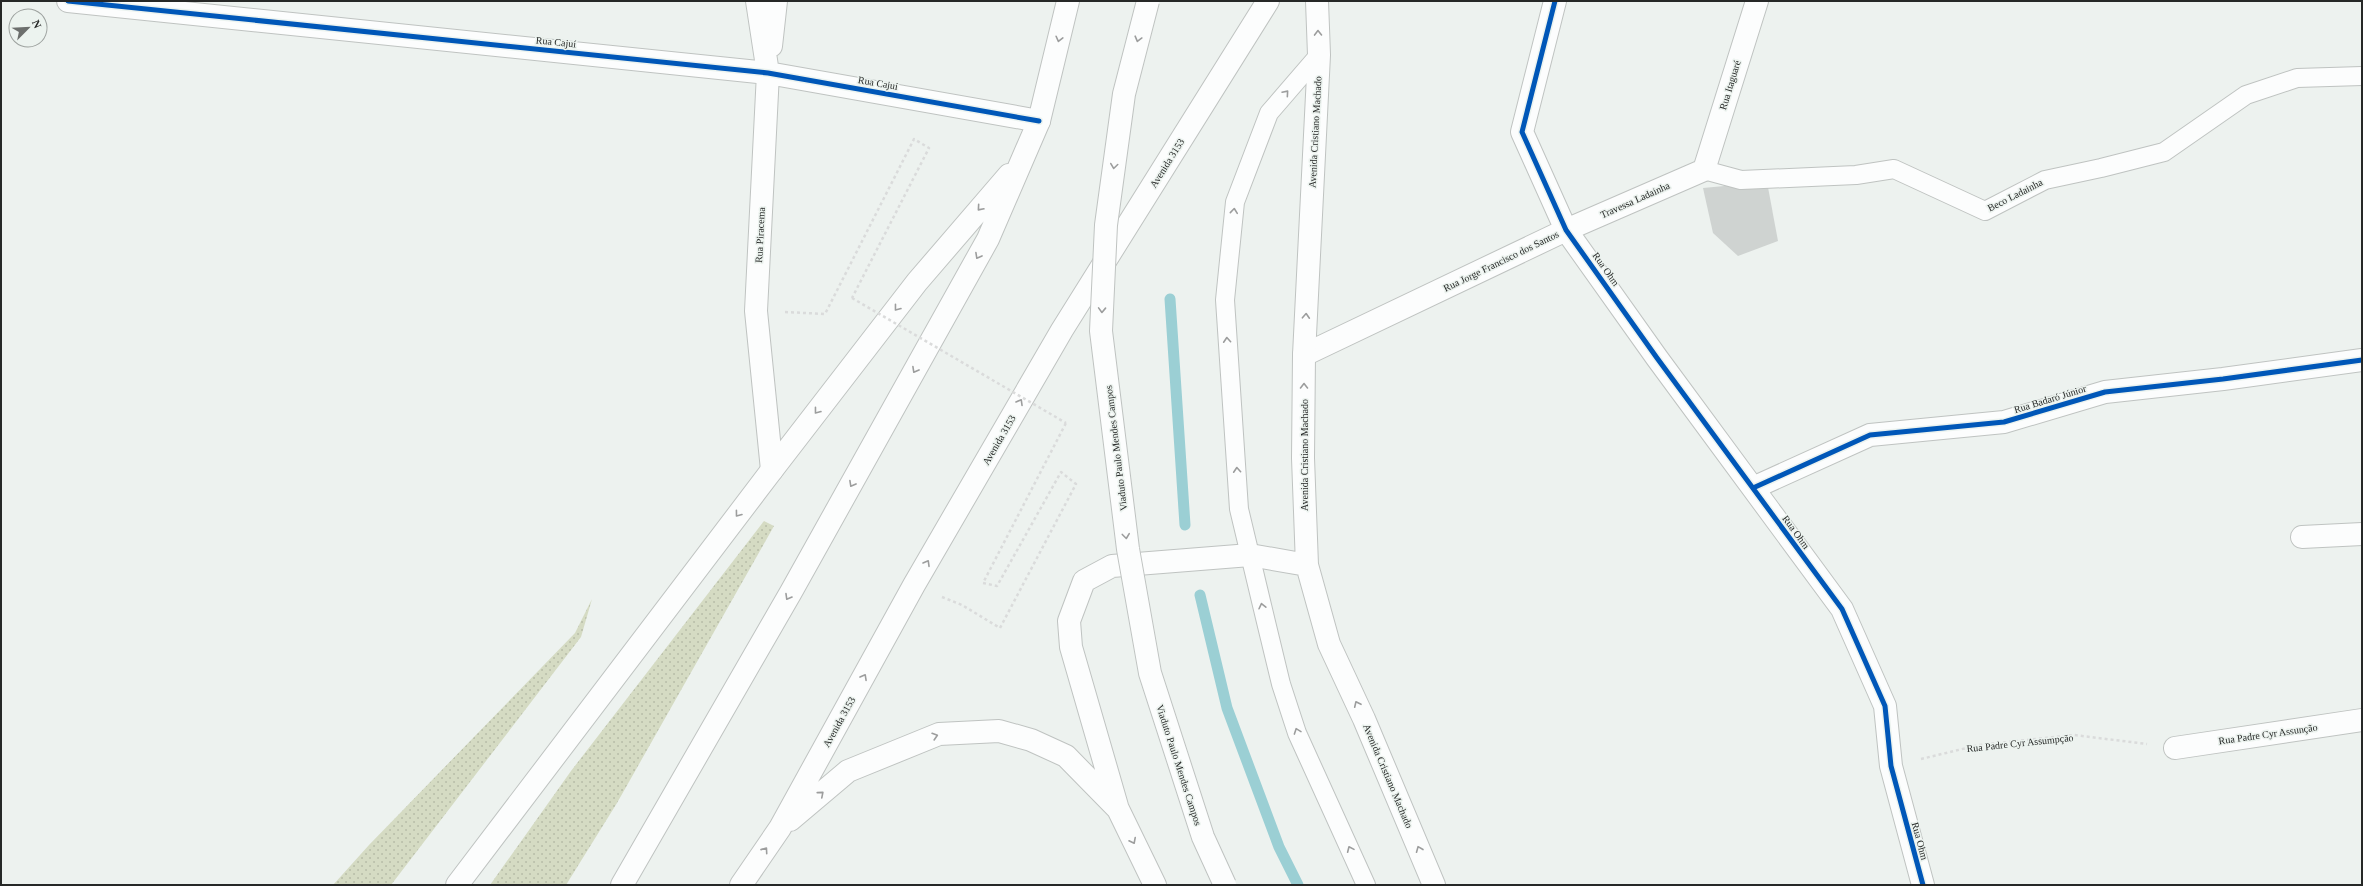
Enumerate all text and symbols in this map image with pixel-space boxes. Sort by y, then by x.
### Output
north arrow [8,8,48,48]
text: N [30,18,44,30]
one-way arrow [1314,30,1322,36]
street label: Rua Cajuí [535,34,577,50]
one-way arrow [1135,35,1143,42]
one-way arrow [1056,36,1064,42]
street label: Rua Itaguaré [1717,58,1743,111]
street label: Rua Cajuí [857,74,899,92]
street label: Avenida Cristiano Machado [1307,76,1323,188]
one-way arrow [1281,91,1288,98]
street label: Avenida 3153 [1148,136,1186,190]
one-way arrow [1110,163,1119,169]
street label: Beco Ladainha [1986,176,2045,214]
street label: Travessa Ladainha [1599,180,1672,220]
one-way arrow [978,204,985,211]
street label: Rua Piracema [753,206,767,263]
one-way arrow [1229,208,1238,214]
street label: Rua Jorge Francisco dos Santos [1442,228,1561,294]
street label: Rua Ohm [1590,250,1622,288]
one-way arrow [976,252,983,260]
one-way arrow [894,303,901,310]
one-way arrow [1098,307,1107,313]
one-way arrow [1302,313,1310,319]
one-way arrow [1223,337,1232,343]
one-way arrow [912,366,920,373]
one-way arrow [1300,383,1308,389]
street label: Rua Badaró Júnior [2013,383,2088,415]
street label: Viaduto Paulo Mendes Campos [1103,385,1129,511]
one-way arrow [1016,399,1023,406]
street label: Avenida Cristiano Machado [1299,399,1310,511]
one-way arrow [815,406,822,413]
street label: Avenida 3153 [980,413,1018,467]
one-way arrow [1232,467,1241,473]
one-way arrow [849,479,856,487]
one-way arrow [736,510,743,517]
street label: Rua Ohm [1780,513,1812,551]
one-way arrow [1122,533,1131,539]
one-way arrow [922,560,929,567]
one-way arrow [786,593,793,600]
one-way arrow [1259,603,1267,609]
one-way arrow [859,674,866,681]
street label: Avenida 3153 [821,695,857,749]
one-way arrow [1354,700,1362,708]
street label: Viaduto Paulo Mendes Campos [1154,703,1204,827]
street label: Avenida Cristiano Machado [1361,722,1415,830]
street label: Rua Padre Cyr Assunção [2218,722,2318,746]
one-way arrow [1293,727,1301,734]
one-way arrow [932,732,939,741]
street label: Rua Padre Cyr Assumpção [1966,732,2074,754]
one-way arrow [816,791,823,798]
street label: Rua Ohm [1910,821,1930,861]
one-way arrow [1128,836,1136,844]
one-way arrow [1415,845,1423,852]
one-way arrow [1347,846,1355,854]
one-way arrow [760,848,767,855]

